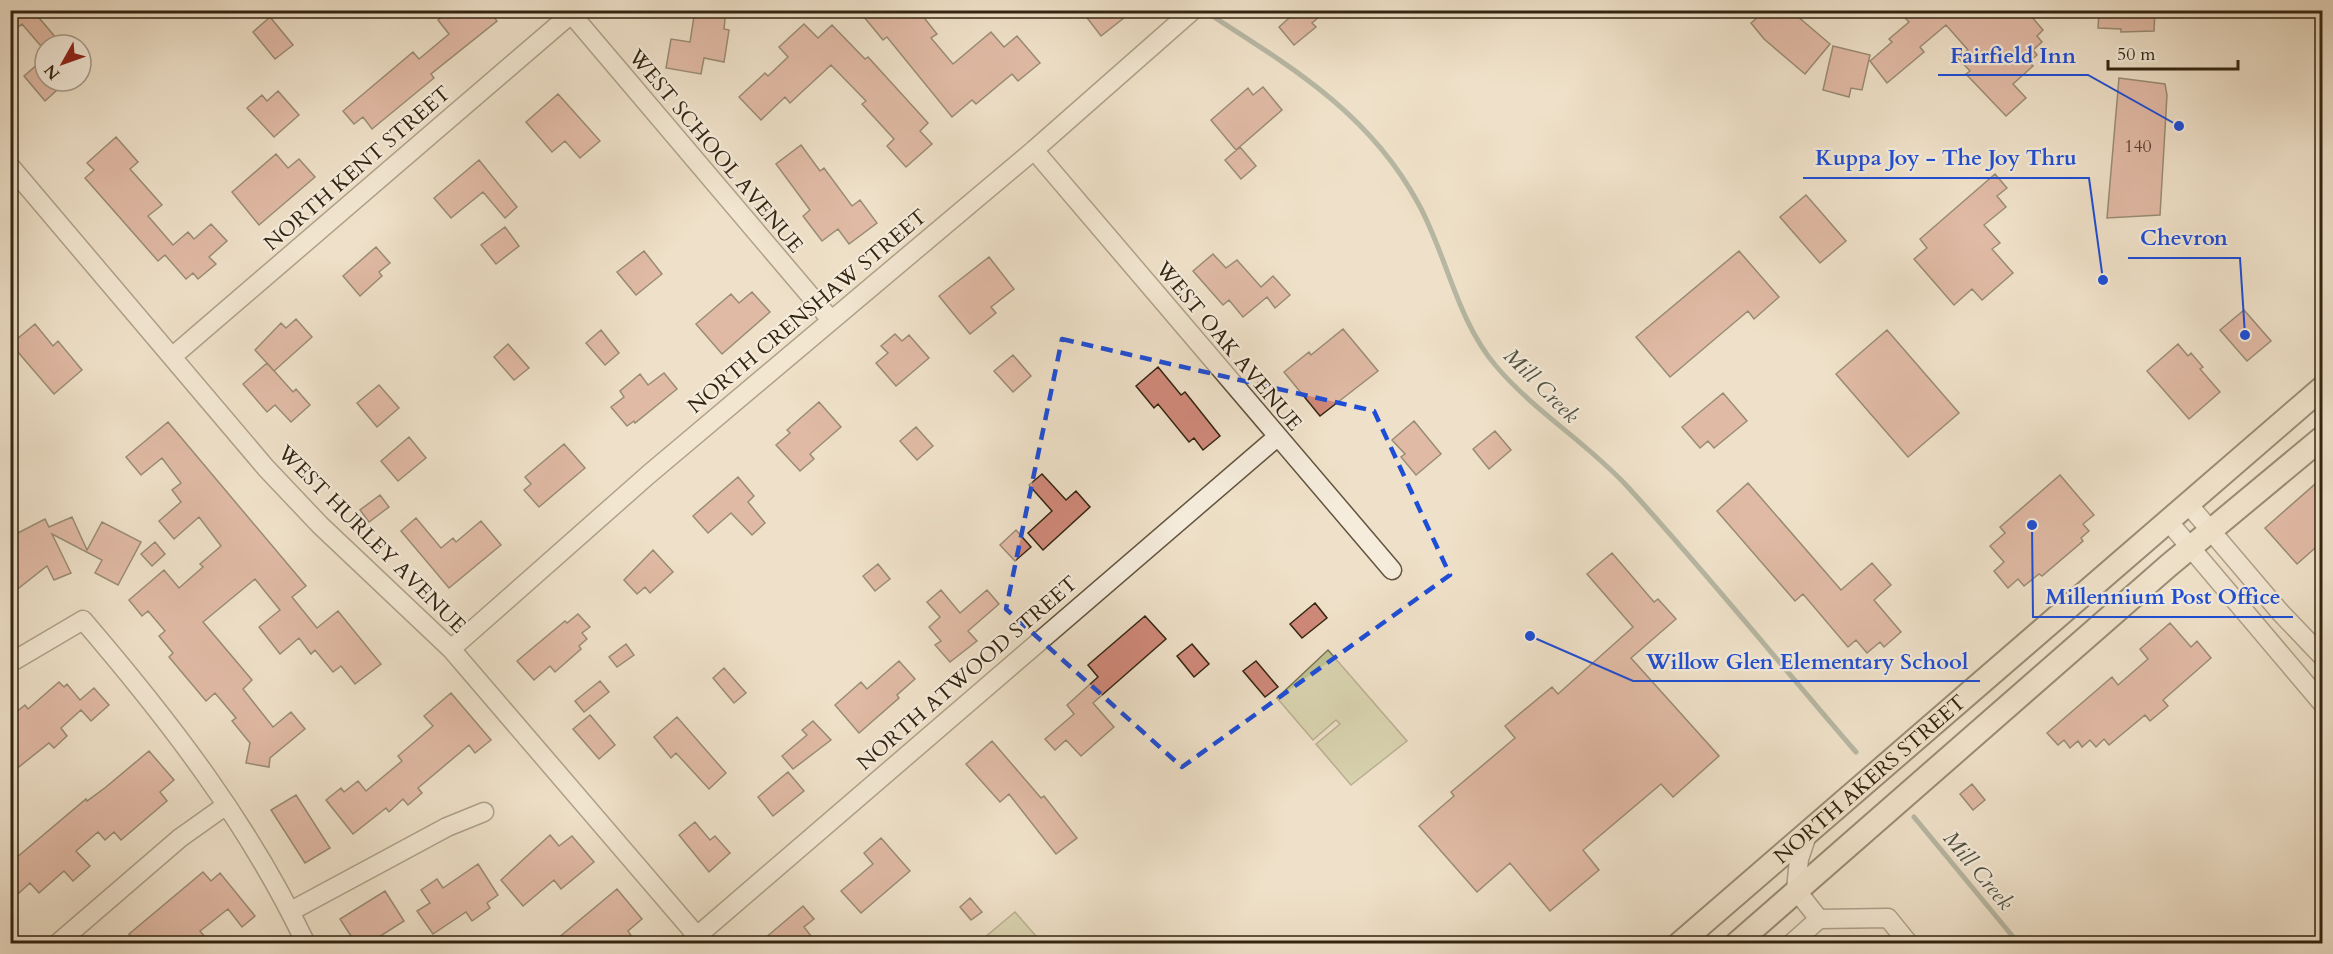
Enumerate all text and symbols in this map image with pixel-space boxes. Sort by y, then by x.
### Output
north arrow [33,33,93,93]
scale bar [2108,33,2238,71]
callout: Fairfield Inn [1938,35,2088,75]
text: Fairfield Inn [1950,41,2076,71]
street label: WEST SCHOOL AVENUE [621,42,810,259]
text: 50 m [2117,42,2156,67]
text: N [39,60,65,84]
street label: NORTH KENT STREET [258,79,457,258]
house number: 140 [2124,134,2152,159]
callout: Kuppa Joy - The Joy Thru [1803,138,2089,178]
text: Kuppa Joy - The Joy Thru [1815,143,2077,173]
street label: NORTH CRENSHAW STREET [681,202,933,420]
callout: Chevron [2128,218,2240,258]
text: Chevron [2140,223,2228,253]
street label: WEST OAK AVENUE [1148,254,1308,437]
water label: Mill Creek [1497,341,1586,430]
street label: WEST HURLEY AVENUE [270,438,472,640]
street label: NORTH ATWOOD STREET [851,569,1084,777]
callout: Millennium Post Office [2033,577,2293,617]
text: Millennium Post Office [2045,582,2281,612]
callout: Willow Glen Elementary School [1633,641,1980,681]
text: Willow Glen Elementary School [1645,647,1969,677]
street label: NORTH AKERS STREET [1768,688,1972,871]
water label: Mill Creek [1936,824,2020,917]

